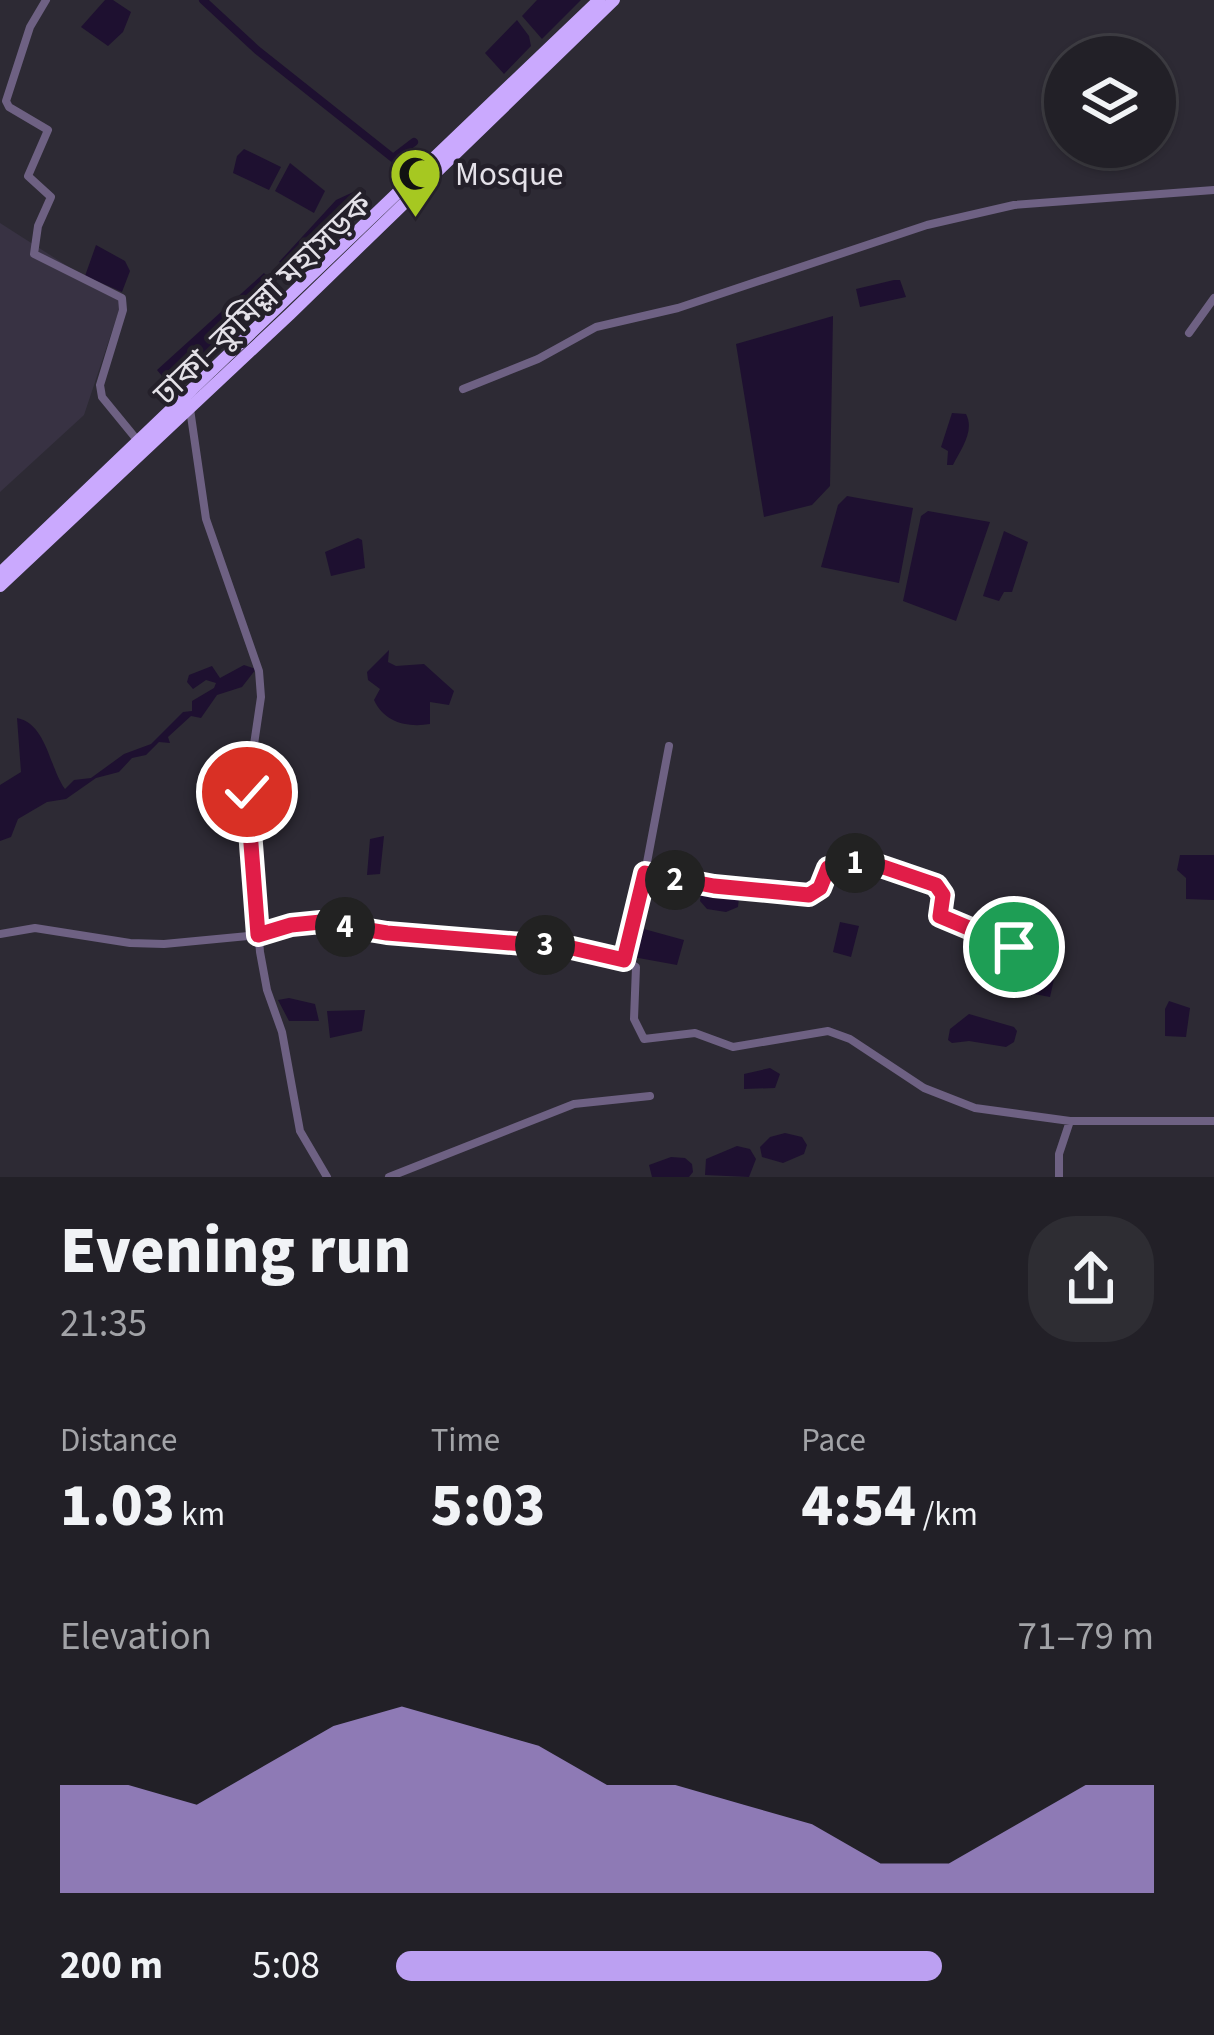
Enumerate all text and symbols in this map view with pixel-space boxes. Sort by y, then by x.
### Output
map controls [1044,36,1176,168]
button: layers [1044,36,1176,168]
mosque icon: Mosque [388,146,444,220]
place label: Mosque [455,151,563,198]
street label: ঢাকা–কুমিল্লা মহাসড়ক [142,182,383,417]
pin [196,741,298,843]
icon: check [214,759,280,825]
pin: 1 [825,833,885,893]
text: 1 [846,839,864,886]
pin: 2 [645,850,705,910]
text: 2 [666,856,684,903]
pin [963,896,1065,998]
pin: 4 [315,897,375,957]
text: 4 [336,903,354,950]
icon: arrive [981,914,1047,980]
pin: 3 [515,915,575,975]
text: 3 [536,921,554,968]
text: Evening run [60,1204,411,1298]
button: share [1028,1216,1154,1342]
text: 21:35 [60,1296,147,1352]
text: Distance [60,1417,177,1464]
text: Time [431,1417,500,1464]
text: Pace [801,1417,866,1464]
text: 1.03 [60,1464,175,1549]
text: 5:03 [431,1464,545,1549]
text: 4:54 [801,1464,916,1549]
text: km [175,1491,225,1538]
text: /km [916,1491,978,1538]
text: Elevation [60,1609,212,1665]
text: 71–79 m [1018,1609,1154,1665]
text: 200 m [60,1938,163,1994]
text: 5:08 [252,1938,320,1994]

